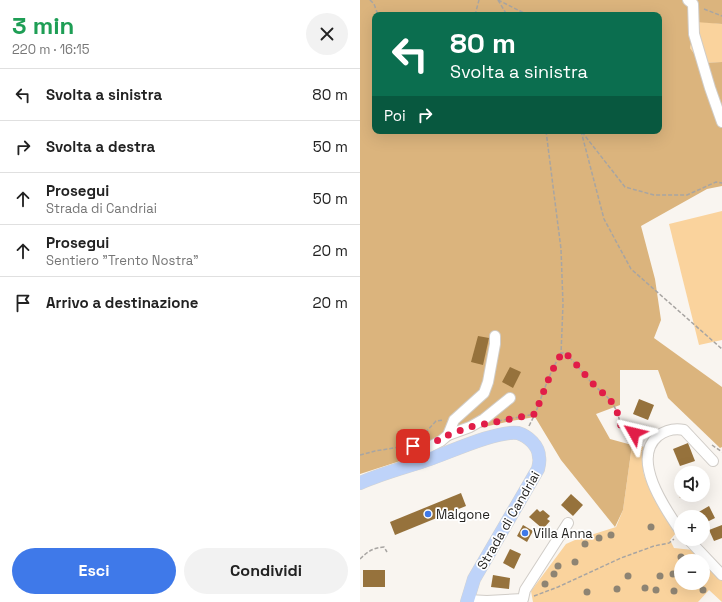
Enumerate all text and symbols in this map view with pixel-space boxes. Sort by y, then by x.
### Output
text: 3 min [12,10,74,41]
button: close [306,13,348,55]
text: 80 m [450,25,516,61]
icon: left [384,28,436,80]
text: 220 m · 16:15 [12,41,90,58]
text: Svolta a sinistra [450,60,588,83]
icon: left [12,84,34,106]
text: Svolta a sinistra [46,85,162,104]
text: 80 m [312,85,348,104]
icon: right [414,104,436,126]
text: Poi [384,106,406,125]
icon: right [12,136,34,158]
text: Svolta a destra [46,137,155,156]
text: 50 m [313,137,348,156]
text: Prosegui [46,181,109,200]
icon: ahead [12,188,34,210]
text: 50 m [313,189,348,208]
text: Strada di Candriai [46,200,157,217]
text: Prosegui [46,233,109,252]
icon: ahead [12,240,34,262]
text: 20 m [313,241,348,260]
text: Sentiero "Trento Nostra" [46,252,198,269]
icon: arrive [12,292,34,314]
text: Arrivo a destinazione [46,293,198,312]
text: 20 m [313,293,348,312]
position arrow [613,412,655,454]
pin [396,429,430,463]
icon: arrive [402,435,424,457]
map controls [674,466,710,590]
button: sound [674,466,710,502]
street label: Strada di Candriai [473,468,544,573]
place label: Malgone [436,506,490,523]
marker: Malgone [423,509,433,519]
button: + [674,510,710,546]
place label: Villa Anna [533,525,593,542]
marker: Villa Anna [520,528,530,538]
button: Esci [12,548,176,594]
button: Condividi [184,548,348,594]
button: − [674,554,710,590]

